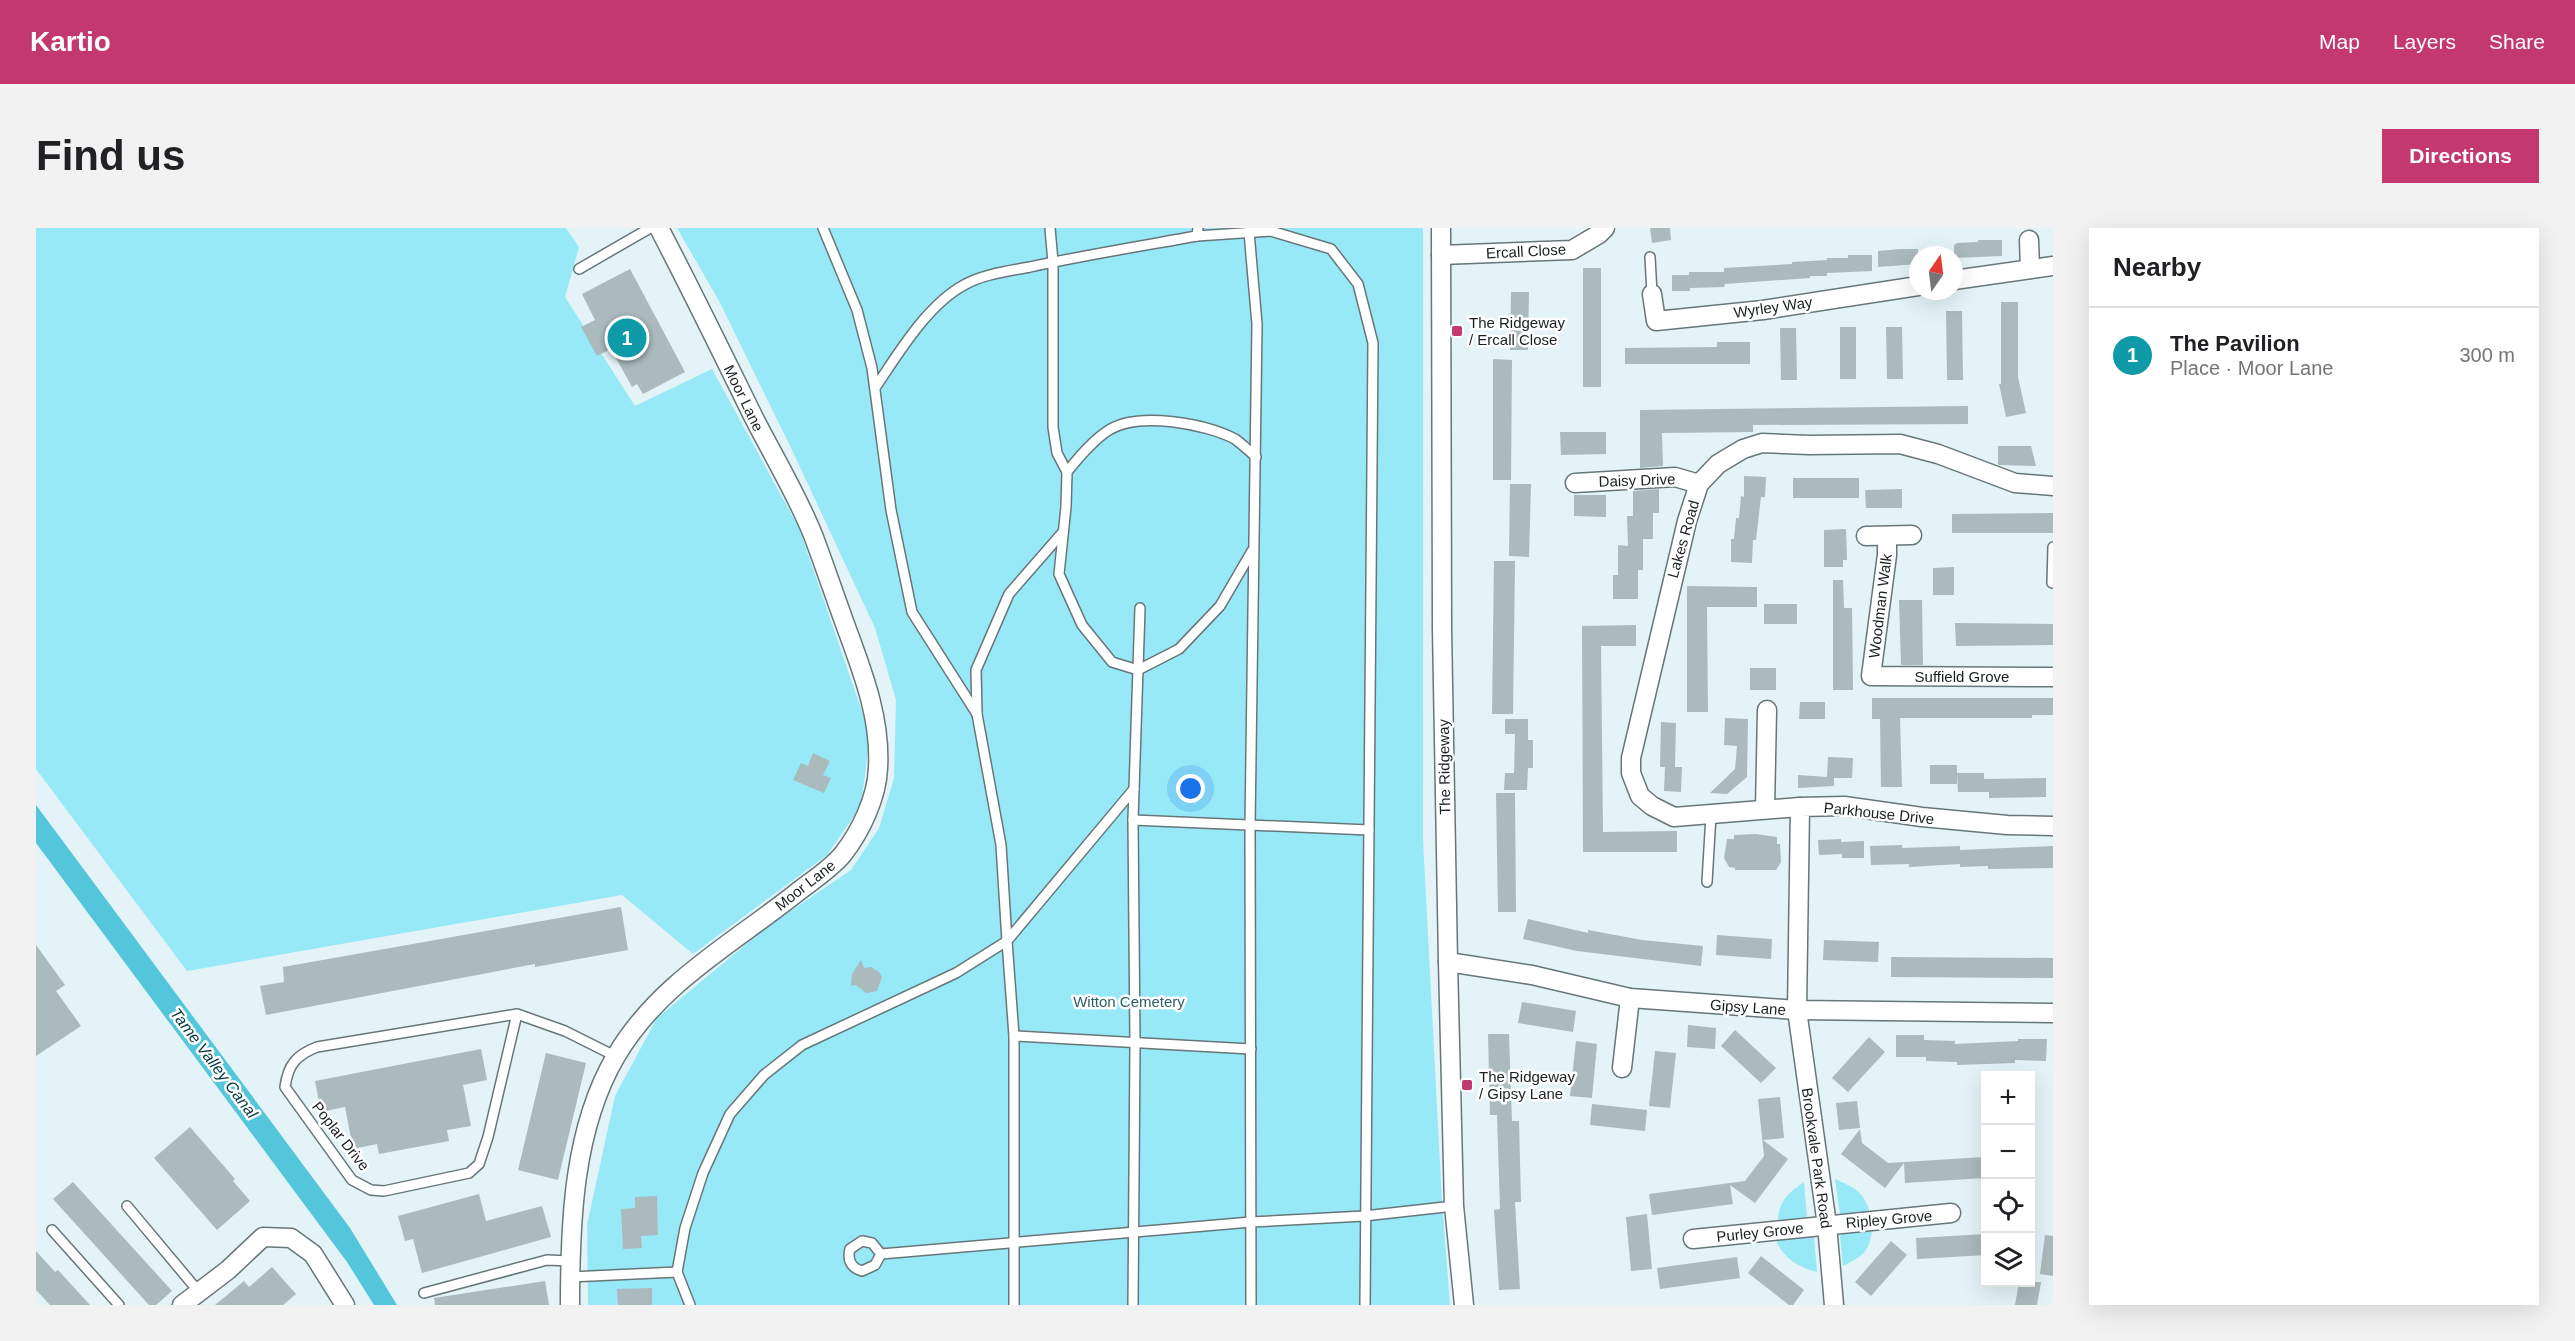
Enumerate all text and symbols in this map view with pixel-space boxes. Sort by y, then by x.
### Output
text: Kartio [30,26,111,57]
text: Map [2319,30,2360,53]
text: Layers [2393,30,2456,53]
text: Share [2489,30,2545,53]
button: Directions [2382,129,2539,183]
text: Find us [36,132,185,179]
street label: Ercall Close [1486,240,1566,262]
north arrow [1909,246,1963,300]
text: Nearby [2113,252,2201,282]
street label: Wyrley Way [1733,293,1814,321]
place label: The Ridgeway / Ercall Close [1469,314,1565,348]
pin: 1 [608,316,646,360]
marker: The Ridgeway / Ercall Close [1450,324,1464,338]
text: The Pavilion [2170,331,2300,356]
text: 1 [2127,344,2138,366]
text: 300 m [2459,344,2515,366]
text: Place · Moor Lane [2170,357,2333,379]
street label: Moor Lane [721,362,767,434]
street label: Daisy Drive [1598,470,1676,490]
street label: Lakes Road [1664,498,1702,580]
street label: Woodman Walk [1865,552,1895,659]
street label: Suffield Grove [1915,668,2009,685]
street label: The Ridgeway [1435,718,1453,815]
your location [1176,774,1205,803]
street label: Parkhouse Drive [1823,799,1935,827]
street label: Moor Lane [772,856,838,914]
park label: Witton Cemetery [1073,993,1185,1010]
street label: Gipsy Lane [1710,996,1786,1018]
water label: Tame Valley Canal [167,1005,261,1122]
place label: The Ridgeway / Gipsy Lane [1479,1068,1575,1102]
map controls [1981,1071,2035,1287]
button: + [1981,1071,2035,1125]
marker: The Ridgeway / Gipsy Lane [1460,1078,1474,1092]
street label: Brookvale Park Road [1799,1087,1835,1229]
street label: Poplar Drive [309,1098,373,1174]
button: − [1981,1125,2035,1179]
button: locate [1981,1179,2035,1233]
street label: Ripley Grove [1845,1207,1933,1231]
street label: Purley Grove [1716,1219,1804,1245]
button: layers [1981,1233,2035,1287]

